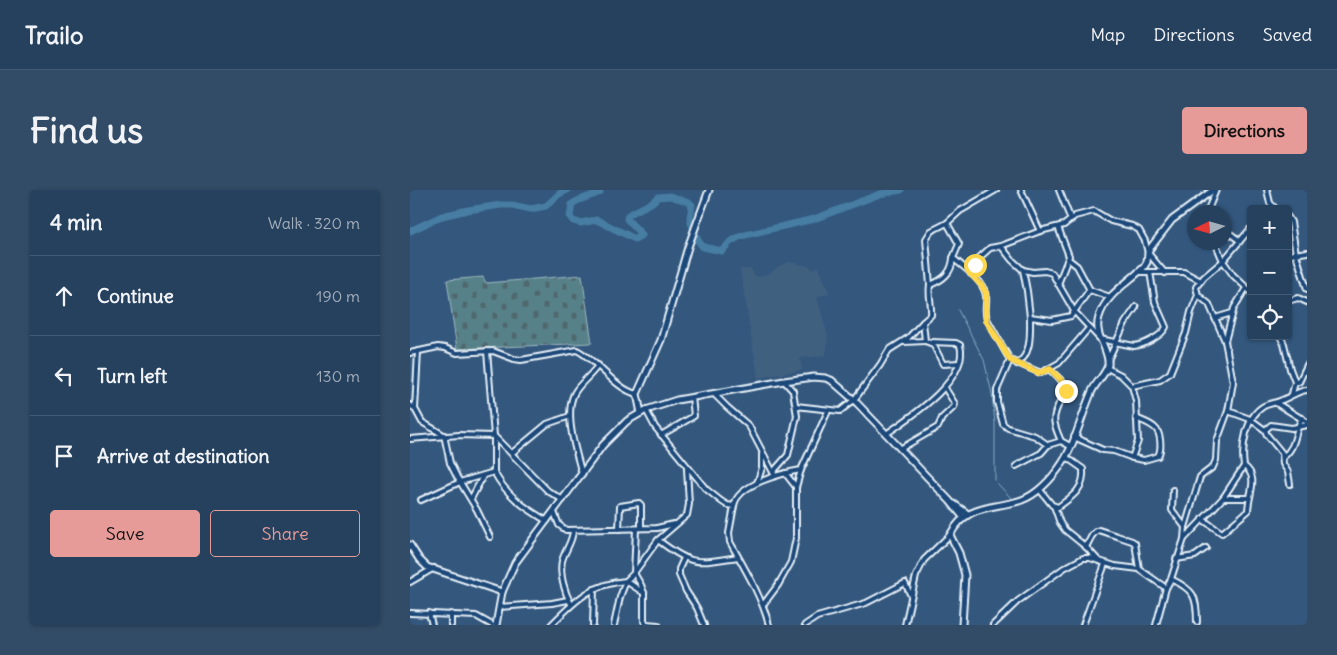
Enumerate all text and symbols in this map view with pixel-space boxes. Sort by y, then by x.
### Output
text: Trailo [25,20,83,50]
text: Map [1090,23,1125,46]
text: Directions [1153,23,1235,46]
text: Saved [1263,23,1312,46]
button: Directions [1182,107,1307,154]
text: Find us [30,108,143,152]
north arrow [1187,205,1232,250]
map controls [1247,205,1292,340]
button: + [1247,205,1292,250]
text: 4 min [50,209,102,236]
text: Walk · 320 m [268,213,360,233]
button: − [1247,250,1292,295]
route start [964,254,987,277]
icon: ahead [50,282,78,310]
text: Continue [97,284,174,308]
text: 190 m [316,286,360,306]
button: locate [1247,295,1292,340]
icon: left [50,362,78,390]
text: Turn left [97,364,167,388]
text: 130 m [316,366,360,386]
route end [1055,380,1078,403]
icon: arrive [50,442,78,470]
text: Arrive at destination [97,444,270,468]
button: Save [50,510,200,557]
button: Share [210,510,360,557]

